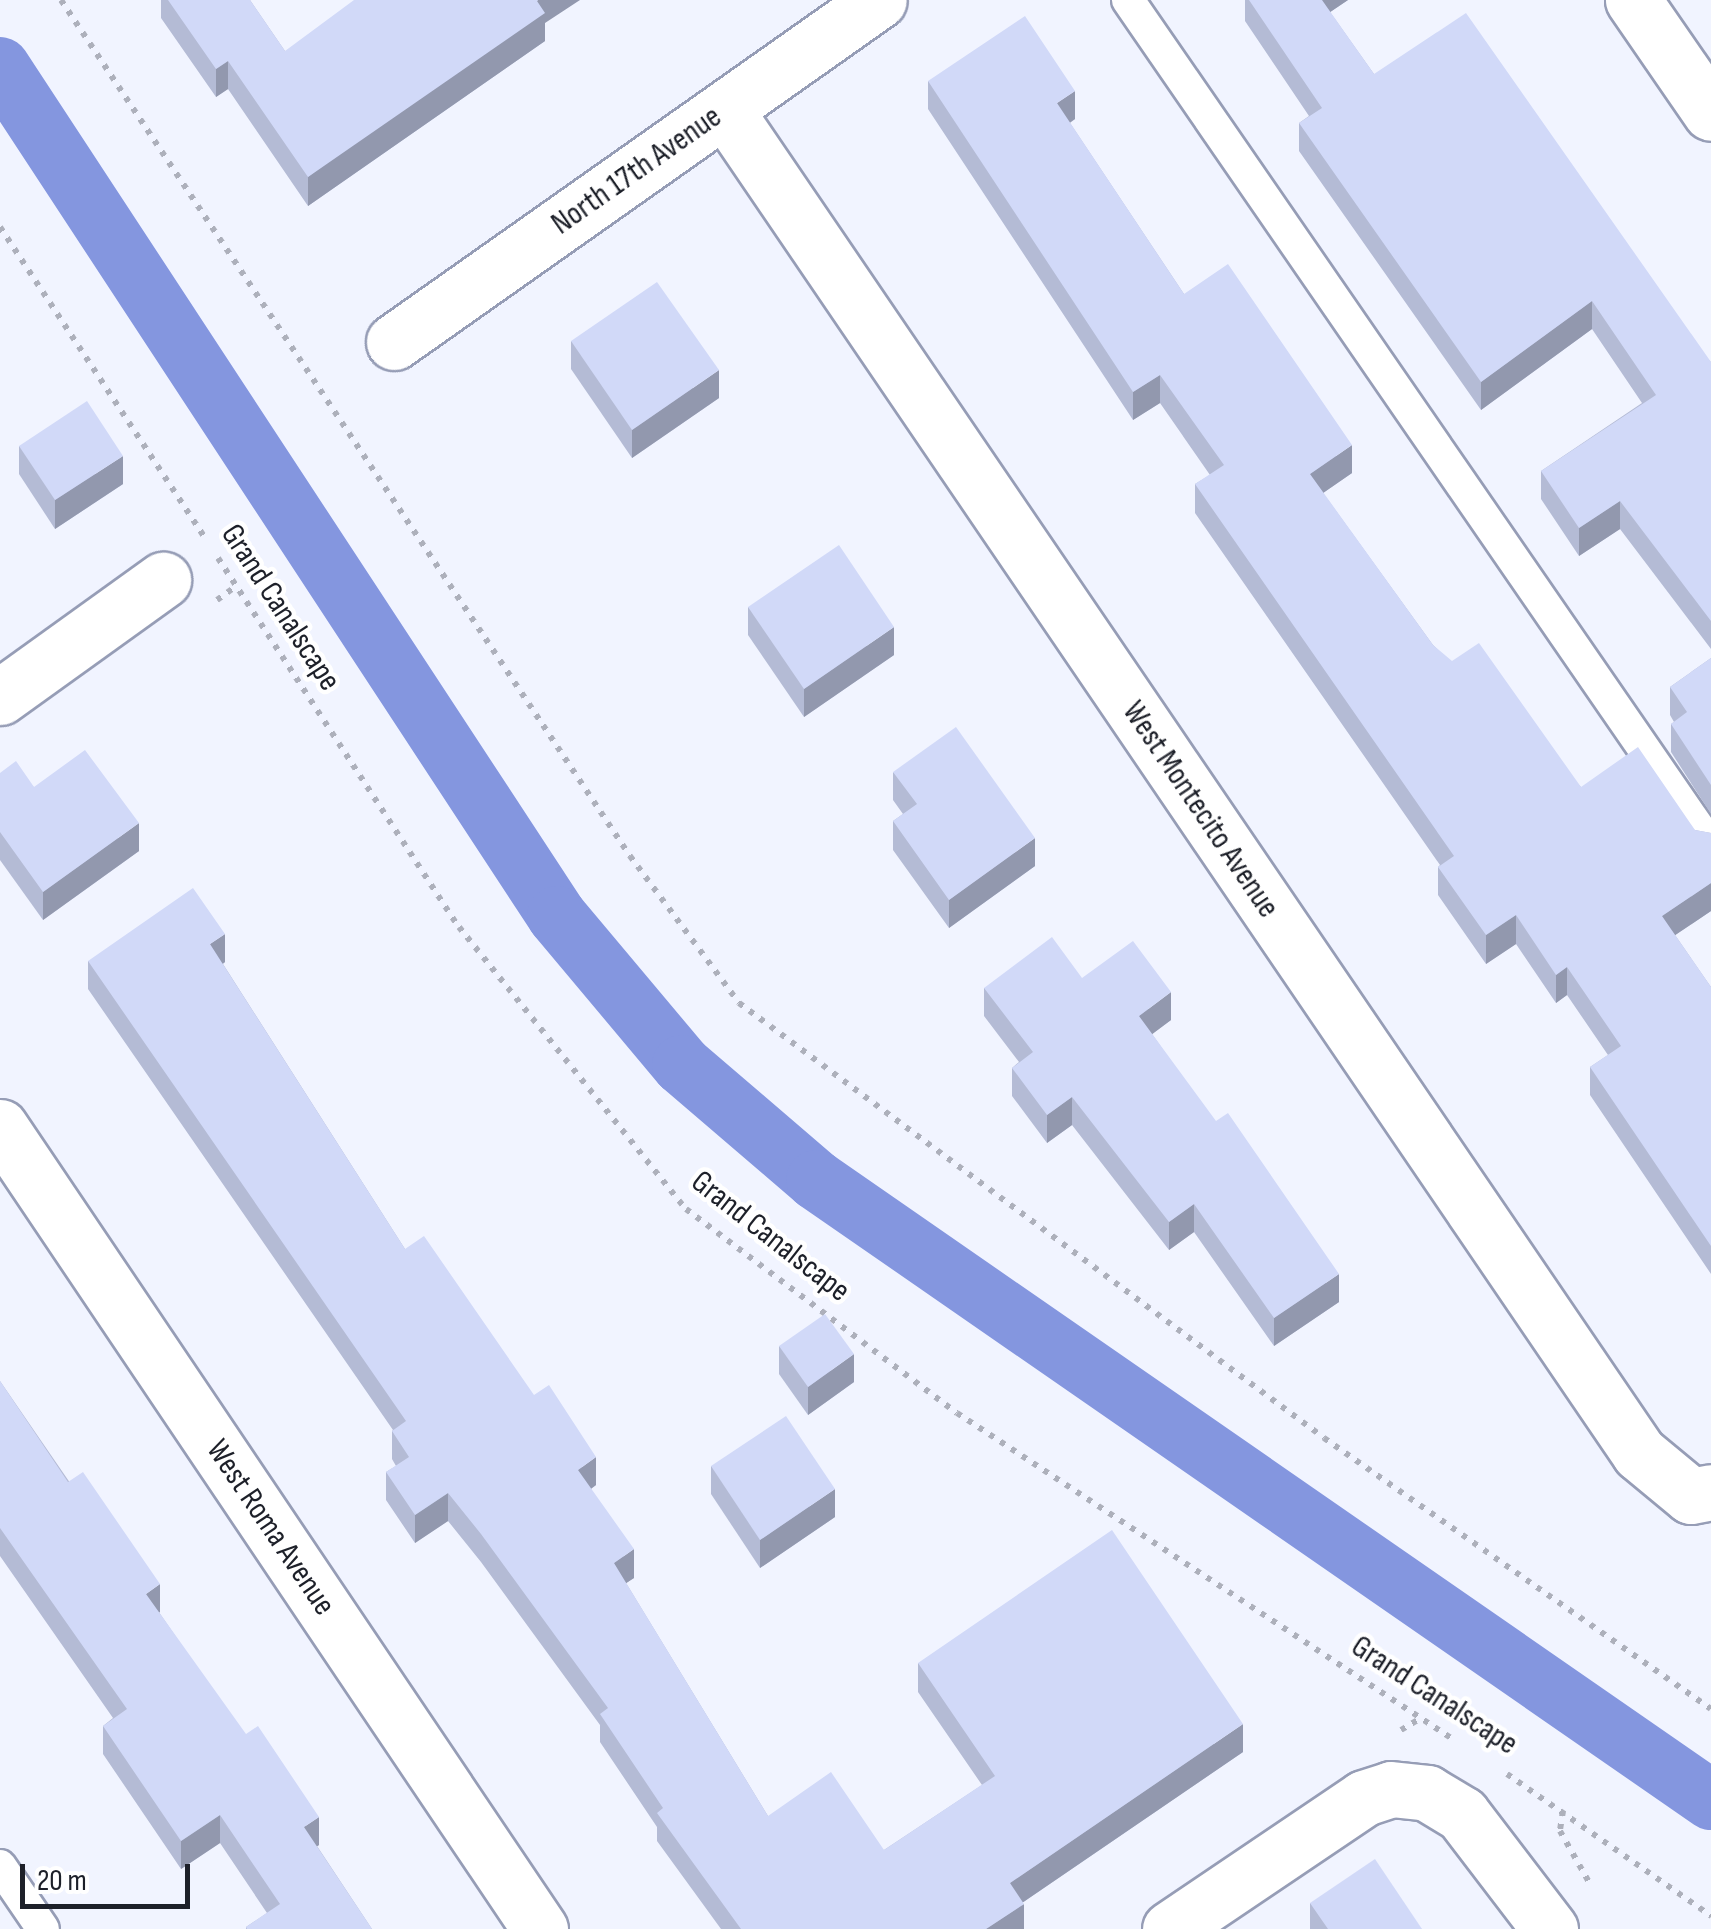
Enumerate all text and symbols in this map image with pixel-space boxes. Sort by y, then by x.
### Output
street label: North 17th Avenue [545,98,729,244]
street label: Grand Canalscape [212,518,348,698]
street label: West Montecito Avenue [1113,694,1287,926]
street label: Grand Canalscape [683,1163,857,1311]
street label: West Roma Avenue [197,1433,343,1623]
street label: Grand Canalscape [1344,1628,1524,1764]
scale bar [25,1844,195,1906]
text: 20 m [37,1863,87,1899]

